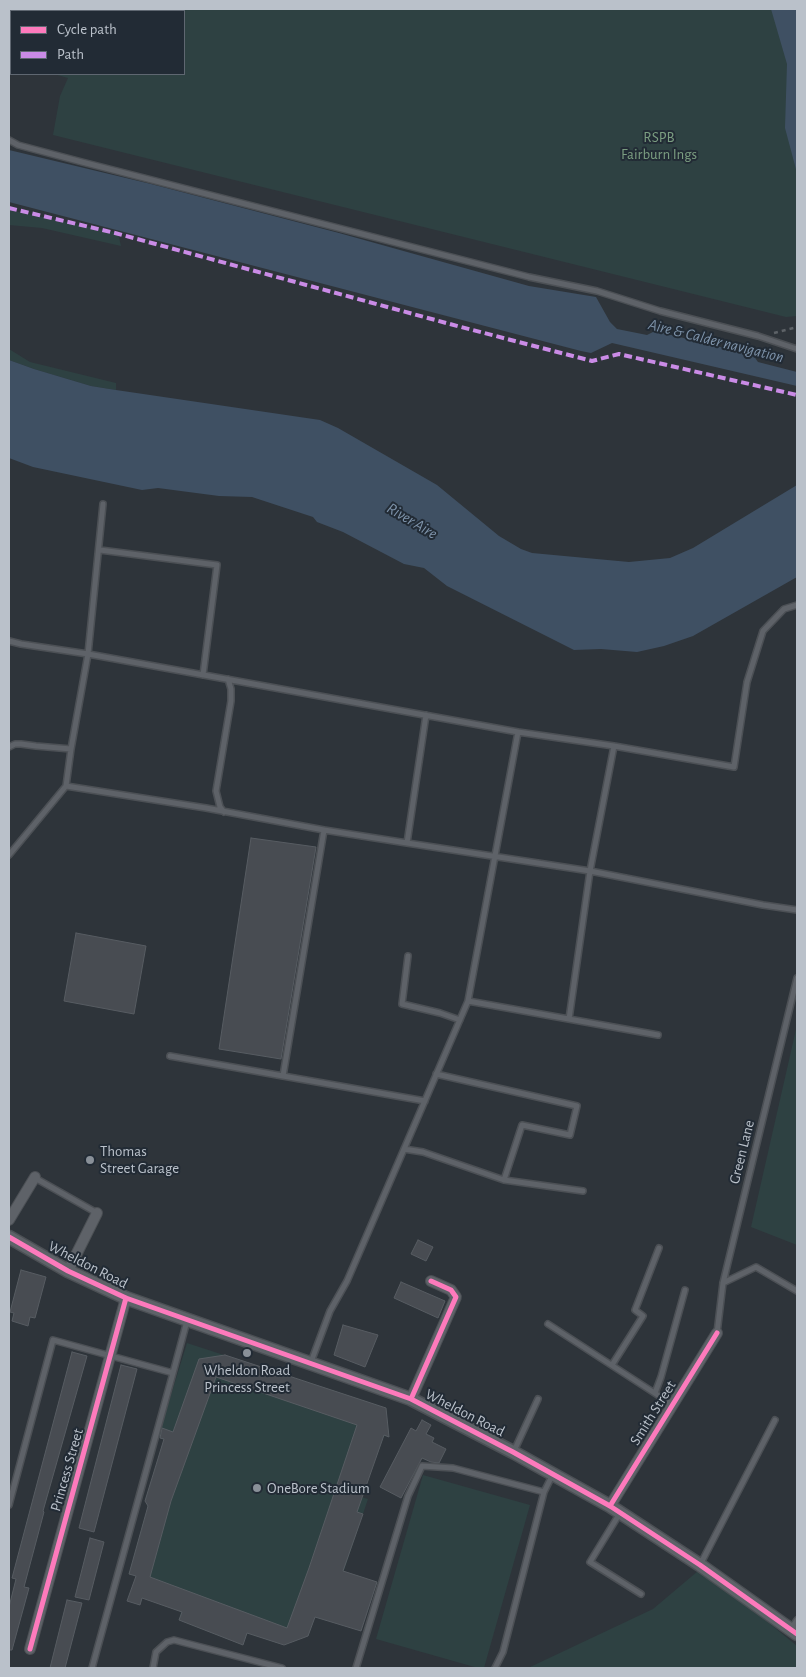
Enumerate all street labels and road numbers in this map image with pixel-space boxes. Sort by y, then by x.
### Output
street label: Green Lane [725,1118,759,1186]
street label: Wheldon Road [45,1237,131,1293]
street label: Smith Street [626,1377,680,1449]
street label: Wheldon Road [422,1385,508,1441]
street label: Princess Street [47,1426,87,1514]

